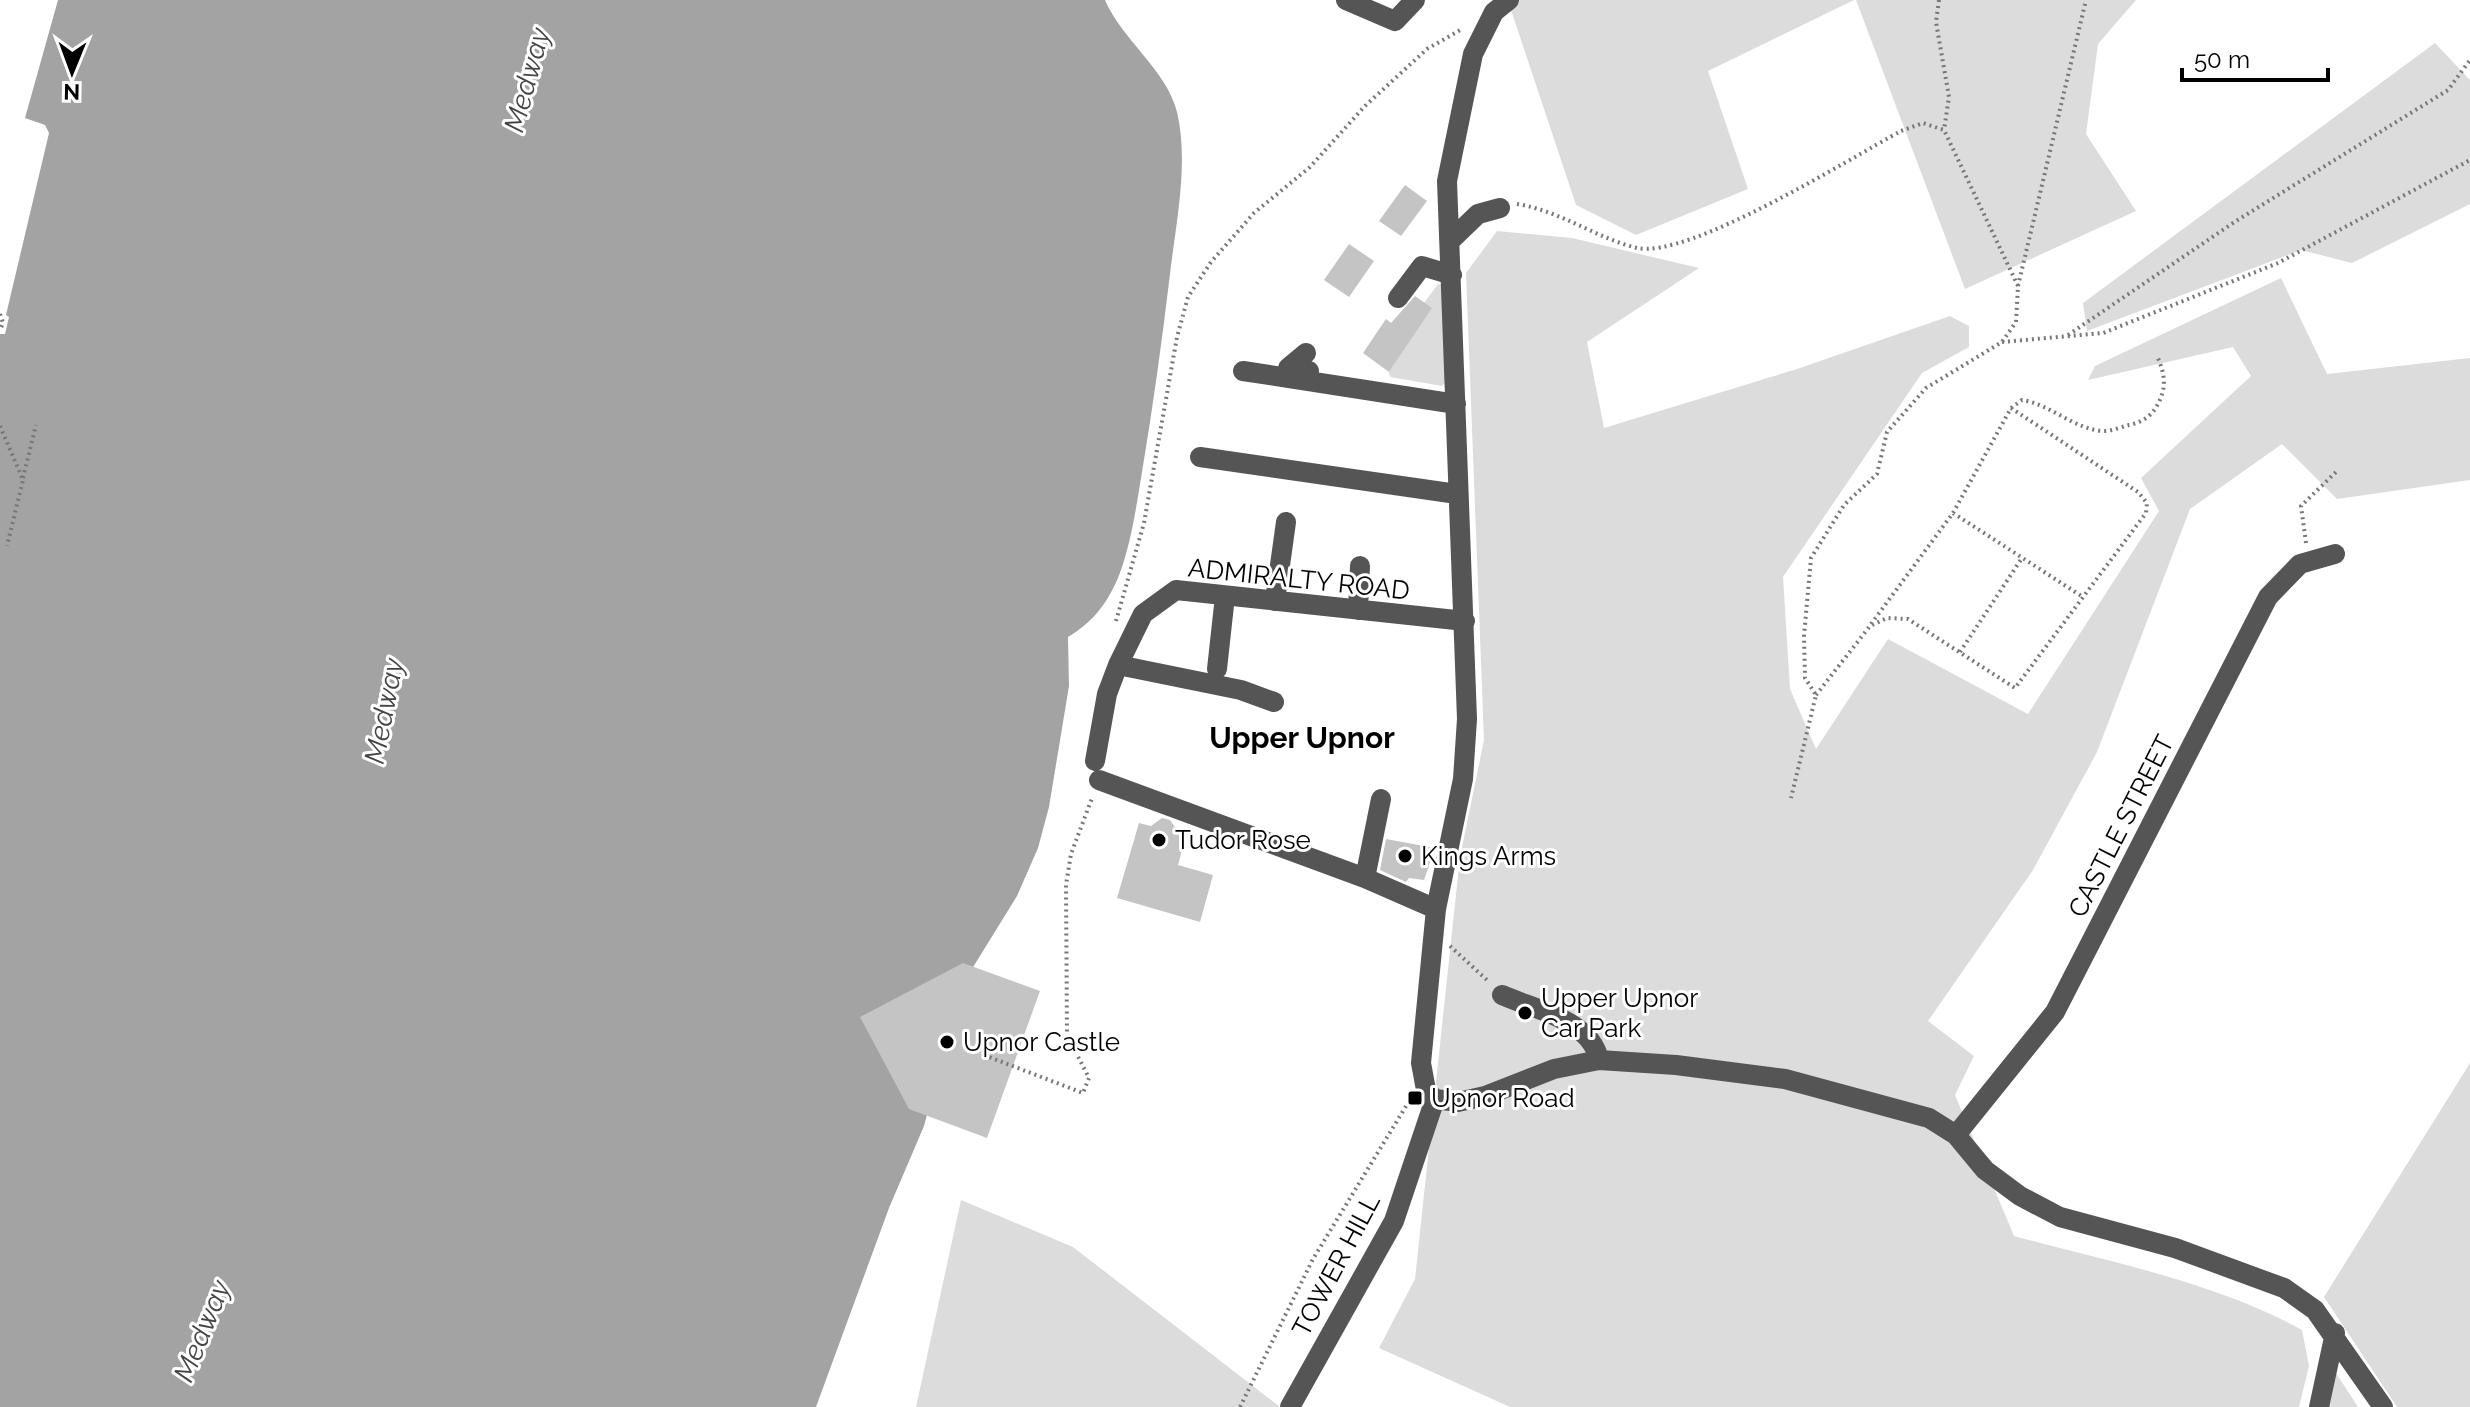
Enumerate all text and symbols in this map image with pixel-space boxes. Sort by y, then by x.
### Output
water label: Medway [497,23,557,136]
north arrow [32,32,112,112]
scale bar [2182,32,2328,82]
text: 50 m [2194,45,2250,74]
text: N [63,79,80,105]
street label: ADMIRALTY ROAD [1187,552,1411,606]
water label: Medway [358,654,411,766]
district label: Upper Upnor [1209,720,1395,755]
street label: CASTLE STREET [2062,730,2180,922]
place label: Tudor Rose [1175,825,1311,855]
marker: Tudor Rose [1150,831,1168,849]
place label: Kings Arms [1421,841,1556,871]
marker: Kings Arms [1396,847,1414,865]
place label: Upper Upnor Car Park [1541,983,1698,1043]
marker: Upper Upnor Car Park [1516,1004,1534,1022]
place label: Upnor Castle [963,1027,1120,1057]
marker: Upnor Castle [938,1033,956,1051]
place label: Upnor Road [1431,1083,1575,1113]
marker: Upnor Road [1406,1089,1424,1107]
street label: TOWER HILL [1286,1189,1386,1341]
water label: Medway [167,1274,238,1386]

